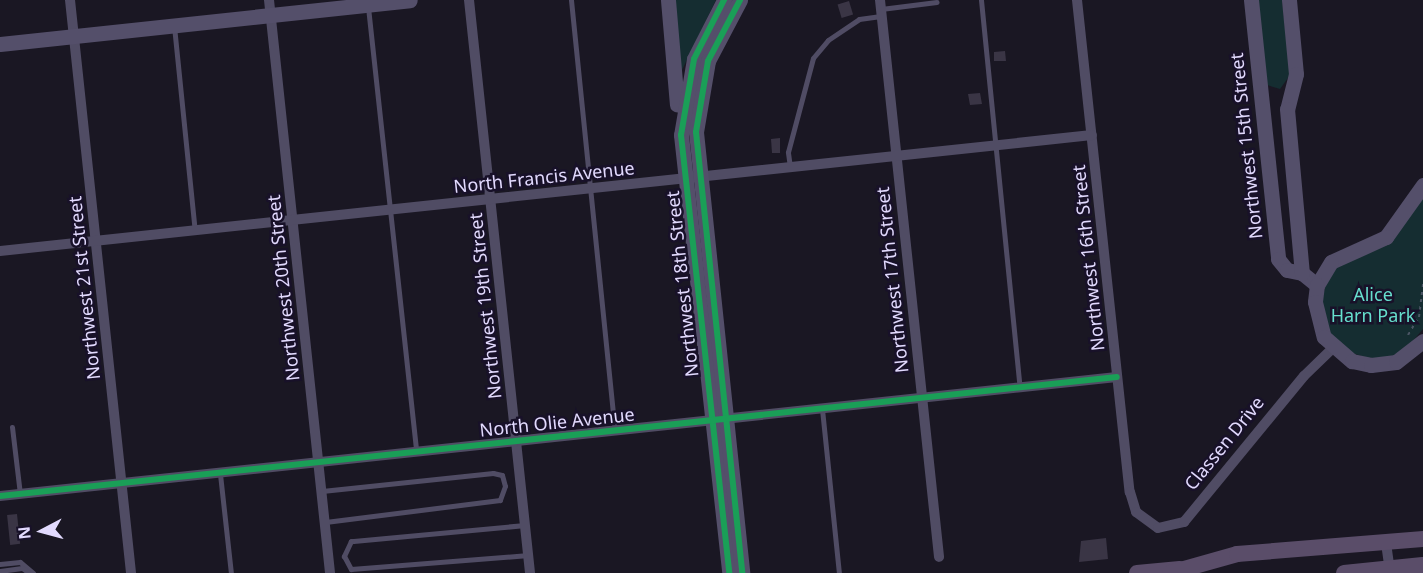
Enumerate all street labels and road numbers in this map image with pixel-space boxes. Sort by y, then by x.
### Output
street label: Northwest 15th Street [1225,52,1267,240]
street label: North Francis Avenue [453,157,635,197]
street label: Northwest 16th Street [1067,164,1109,352]
street label: Northwest 17th Street [871,186,913,374]
street label: Northwest 18th Street [661,190,703,378]
street label: Northwest 20th Street [262,194,304,382]
street label: Northwest 21st Street [64,195,104,381]
street label: Northwest 19th Street [464,212,506,400]
street label: Classen Drive [1180,392,1268,494]
street label: North Olie Avenue [478,403,636,441]

